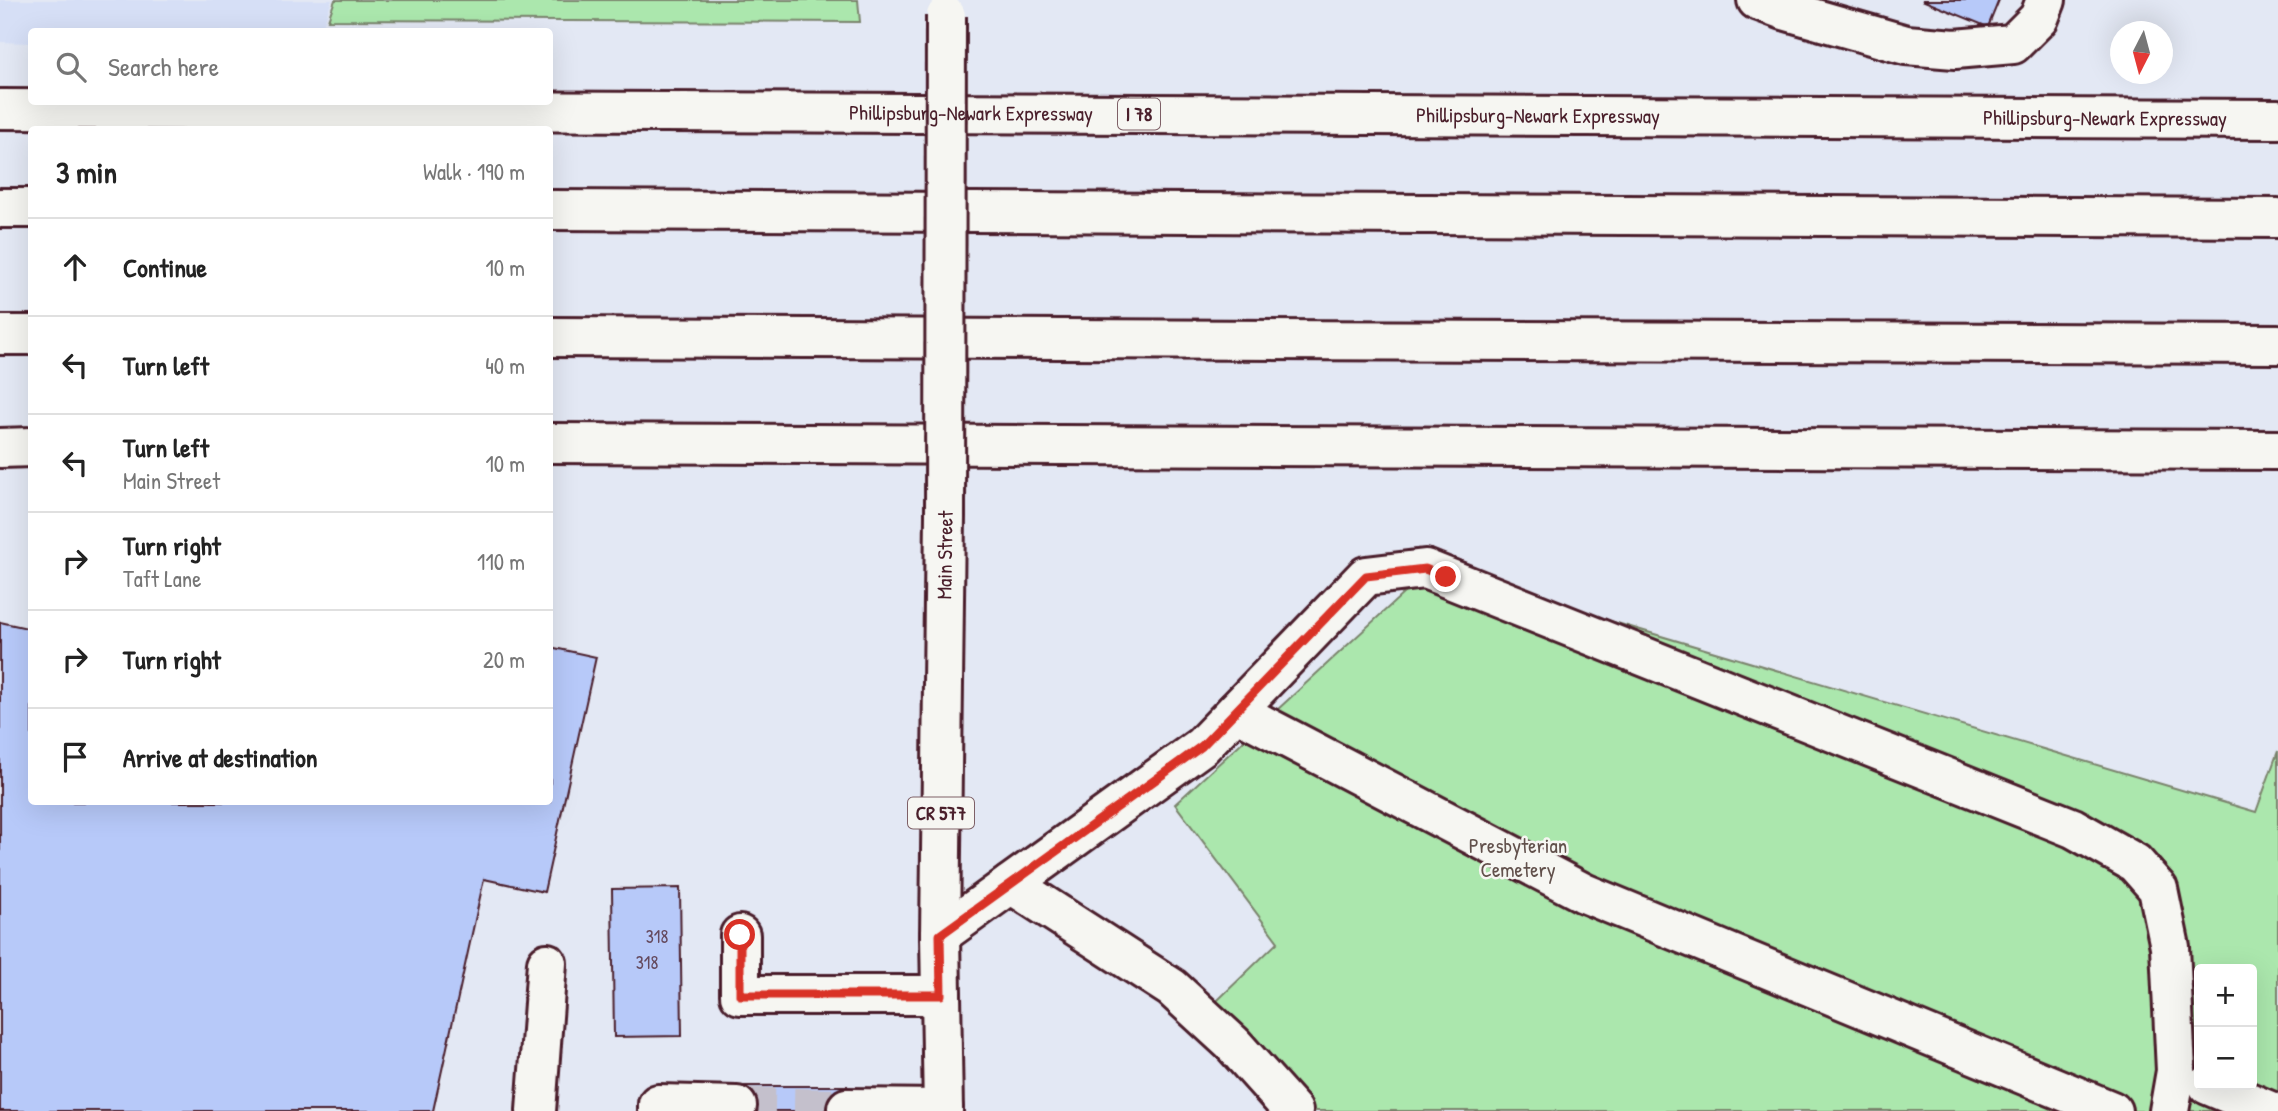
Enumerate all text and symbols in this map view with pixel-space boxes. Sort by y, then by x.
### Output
north arrow [2110,21,2173,84]
search box [28,28,553,105]
icon: search [52,48,90,86]
text: Search here [108,49,219,84]
street label: Phillipsburg-Newark Expressway [849,98,1093,128]
road number: I 78 [1118,98,1160,130]
street label: Phillipsburg-Newark Expressway [1416,100,1660,130]
street label: Phillipsburg-Newark Expressway [1983,103,2227,133]
text: 3 min [56,152,117,192]
text: Walk · 190 m [423,156,525,187]
icon: ahead [56,248,94,286]
text: Continue [123,250,207,285]
text: 10 m [485,252,525,283]
icon: left [56,346,94,384]
text: Turn left [123,348,209,383]
text: 40 m [485,350,525,381]
text: Turn left [123,430,209,465]
icon: left [56,444,94,482]
text: 10 m [485,448,525,479]
text: Main Street [123,465,220,496]
street label: Main Street [929,510,960,600]
text: Turn right [123,528,221,563]
icon: right [56,542,94,580]
text: 110 m [477,546,525,577]
route end [1430,561,1461,592]
text: Taft Lane [123,563,201,594]
icon: right [56,640,94,678]
text: Turn right [123,642,221,677]
text: 20 m [483,644,525,675]
icon: arrive [56,738,94,776]
text: Arrive at destination [123,740,318,775]
road number: CR 577 [908,798,974,828]
park label: Presbyterian Cemetery [1469,831,1567,884]
route start [724,919,755,950]
house number: 318 [646,924,668,949]
house number: 318 [636,950,658,975]
map controls [2194,964,2257,1090]
button: + [2194,964,2257,1027]
button: − [2194,1027,2257,1090]

